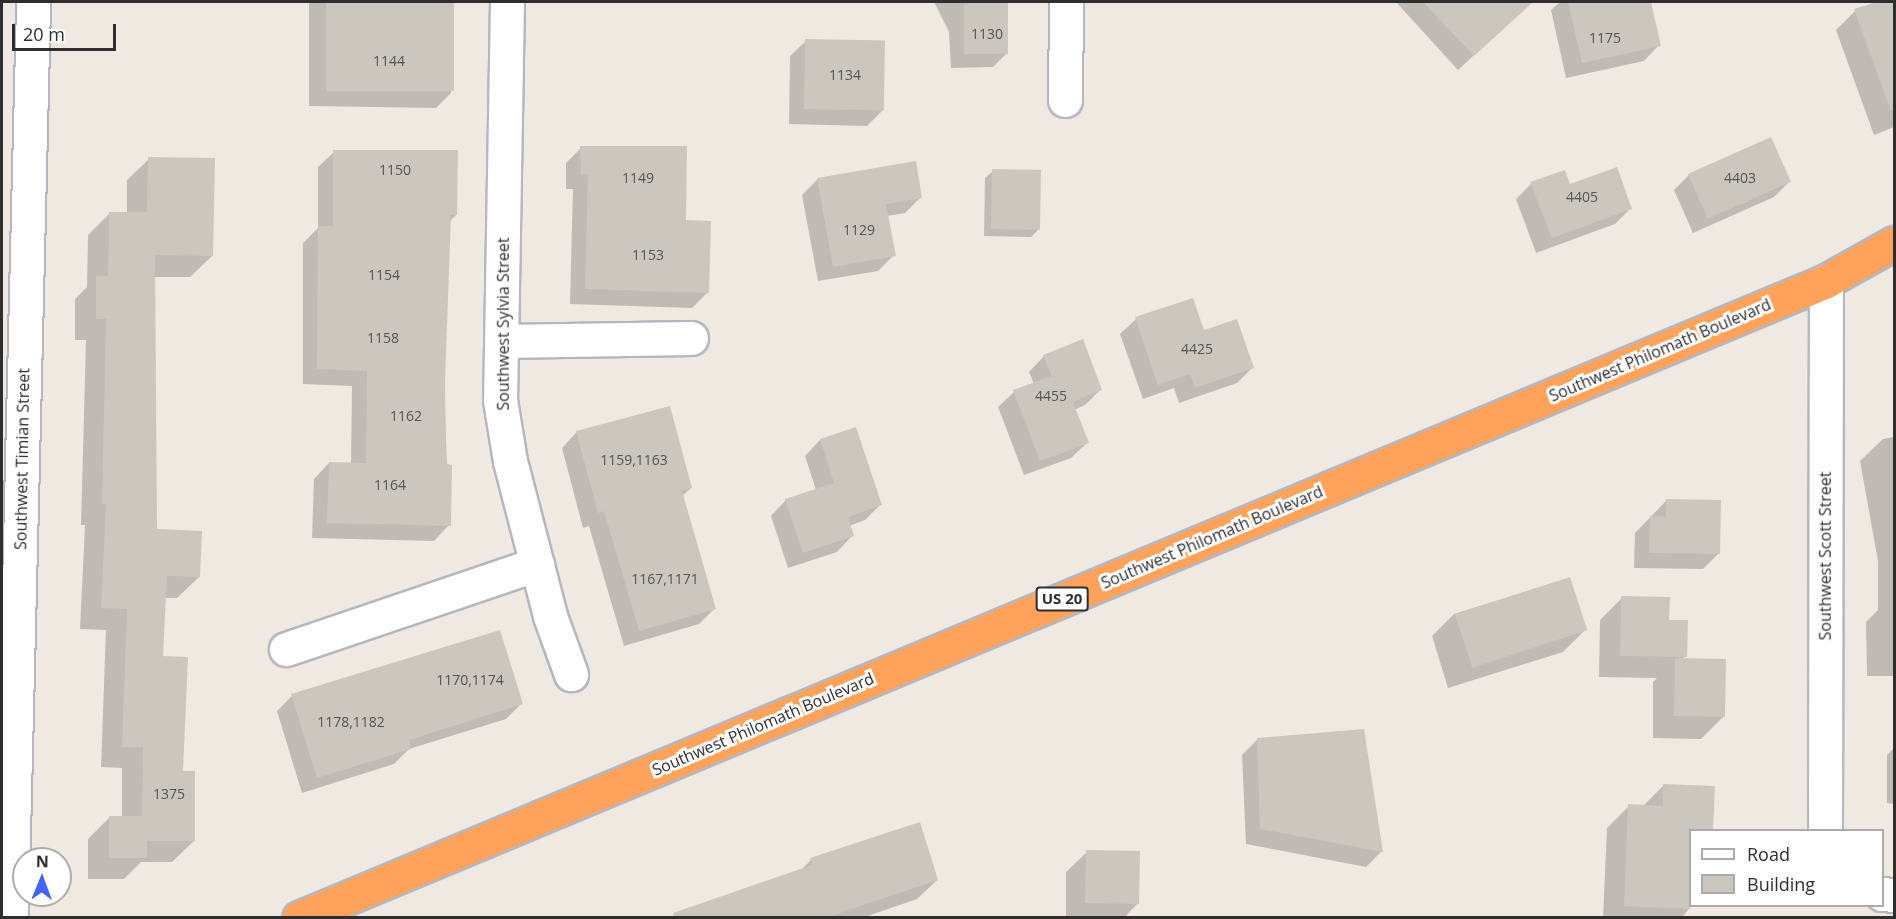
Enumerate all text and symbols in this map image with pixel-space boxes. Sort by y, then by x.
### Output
scale bar [15,12,118,50]
text: 20 m [23,22,65,46]
house number: 1130 [971,26,1003,42]
house number: 1175 [1589,30,1621,46]
house number: 1144 [373,53,405,69]
house number: 1134 [829,67,861,83]
house number: 1150 [379,162,411,178]
house number: 1149 [622,170,654,186]
house number: 4403 [1724,170,1756,186]
house number: 4405 [1566,189,1598,205]
house number: 1129 [843,222,875,238]
street label: Southwest Sylvia Street [493,237,513,411]
house number: 1153 [632,247,664,263]
house number: 1154 [368,267,400,283]
street label: Southwest Philomath Boulevard [1546,294,1774,406]
house number: 1158 [367,330,399,346]
house number: 4425 [1181,341,1213,357]
street label: Southwest Timian Street [11,368,33,550]
house number: 4455 [1035,388,1067,404]
house number: 1162 [390,408,422,424]
house number: 1159,1163 [600,452,668,468]
street label: Southwest Scott Street [1815,472,1835,640]
house number: 1164 [374,477,406,493]
street label: Southwest Philomath Boulevard [1098,481,1326,593]
house number: 1167,1171 [631,571,699,587]
road number: US 20 [1035,587,1089,611]
street label: Southwest Philomath Boulevard [649,668,877,780]
house number: 1170,1174 [436,672,504,688]
house number: 1178,1182 [317,714,385,730]
house number: 1375 [153,786,185,802]
legend [1689,829,1884,907]
text: Road [1747,842,1790,866]
north arrow [12,847,72,907]
text: N [36,850,49,872]
text: Building [1747,872,1815,896]

